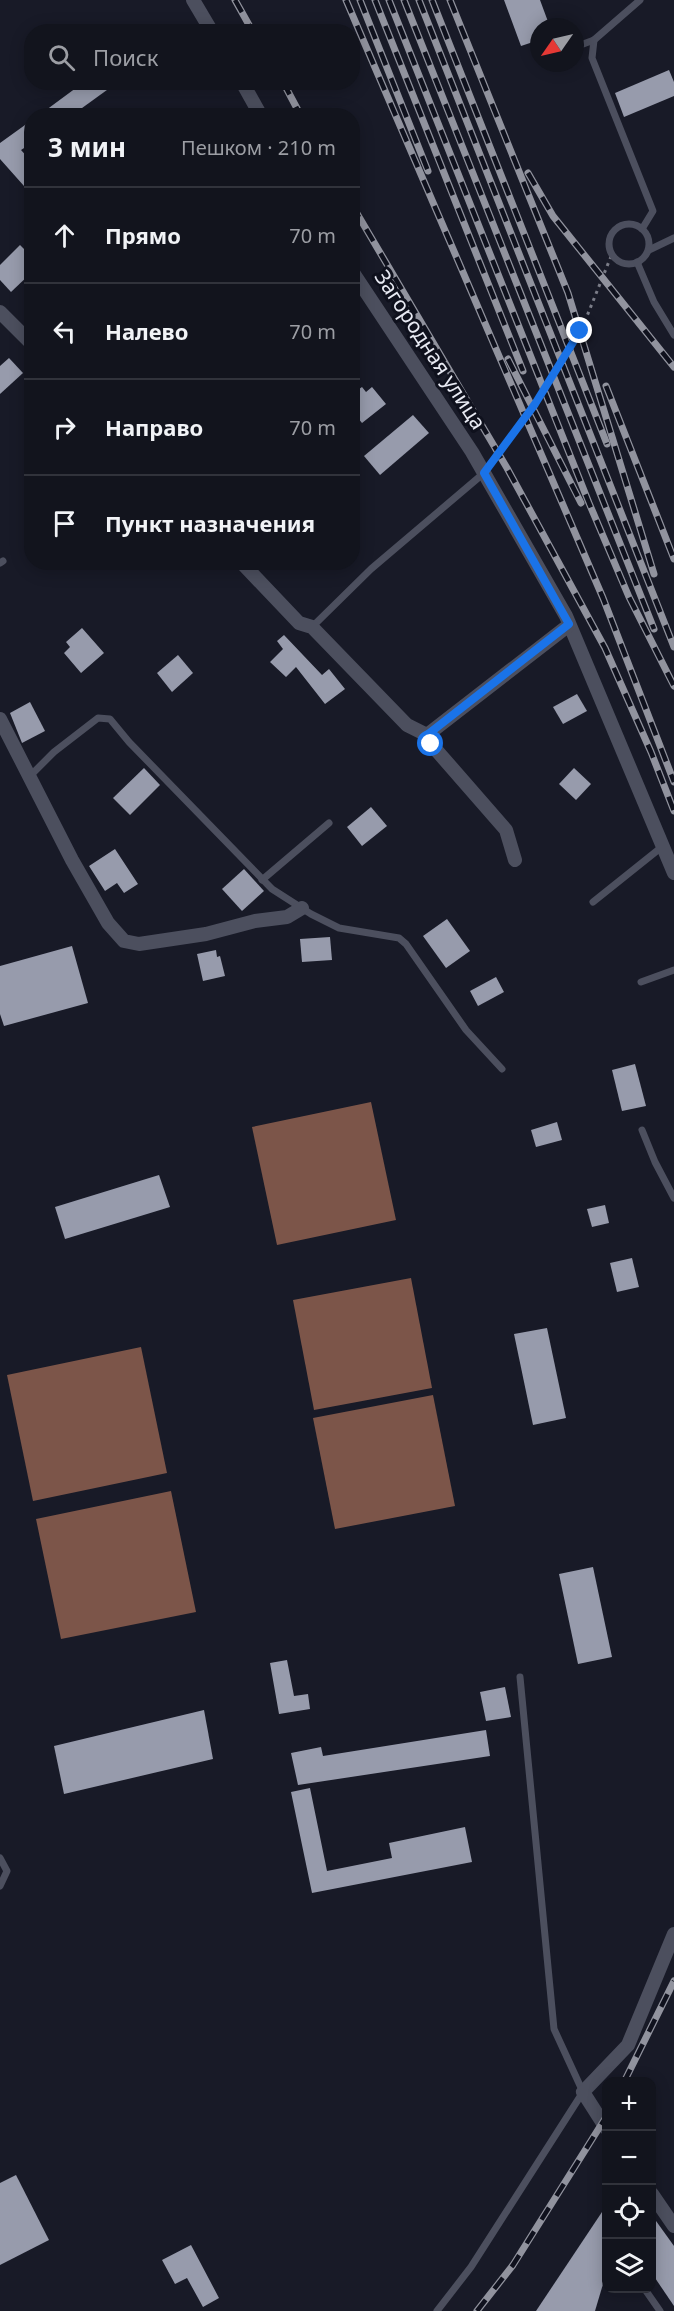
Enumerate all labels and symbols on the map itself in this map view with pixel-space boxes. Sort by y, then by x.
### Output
north arrow [530,18,584,72]
street label: Загородная улица [369,264,493,435]
route end [566,317,592,343]
route start [417,730,443,756]

